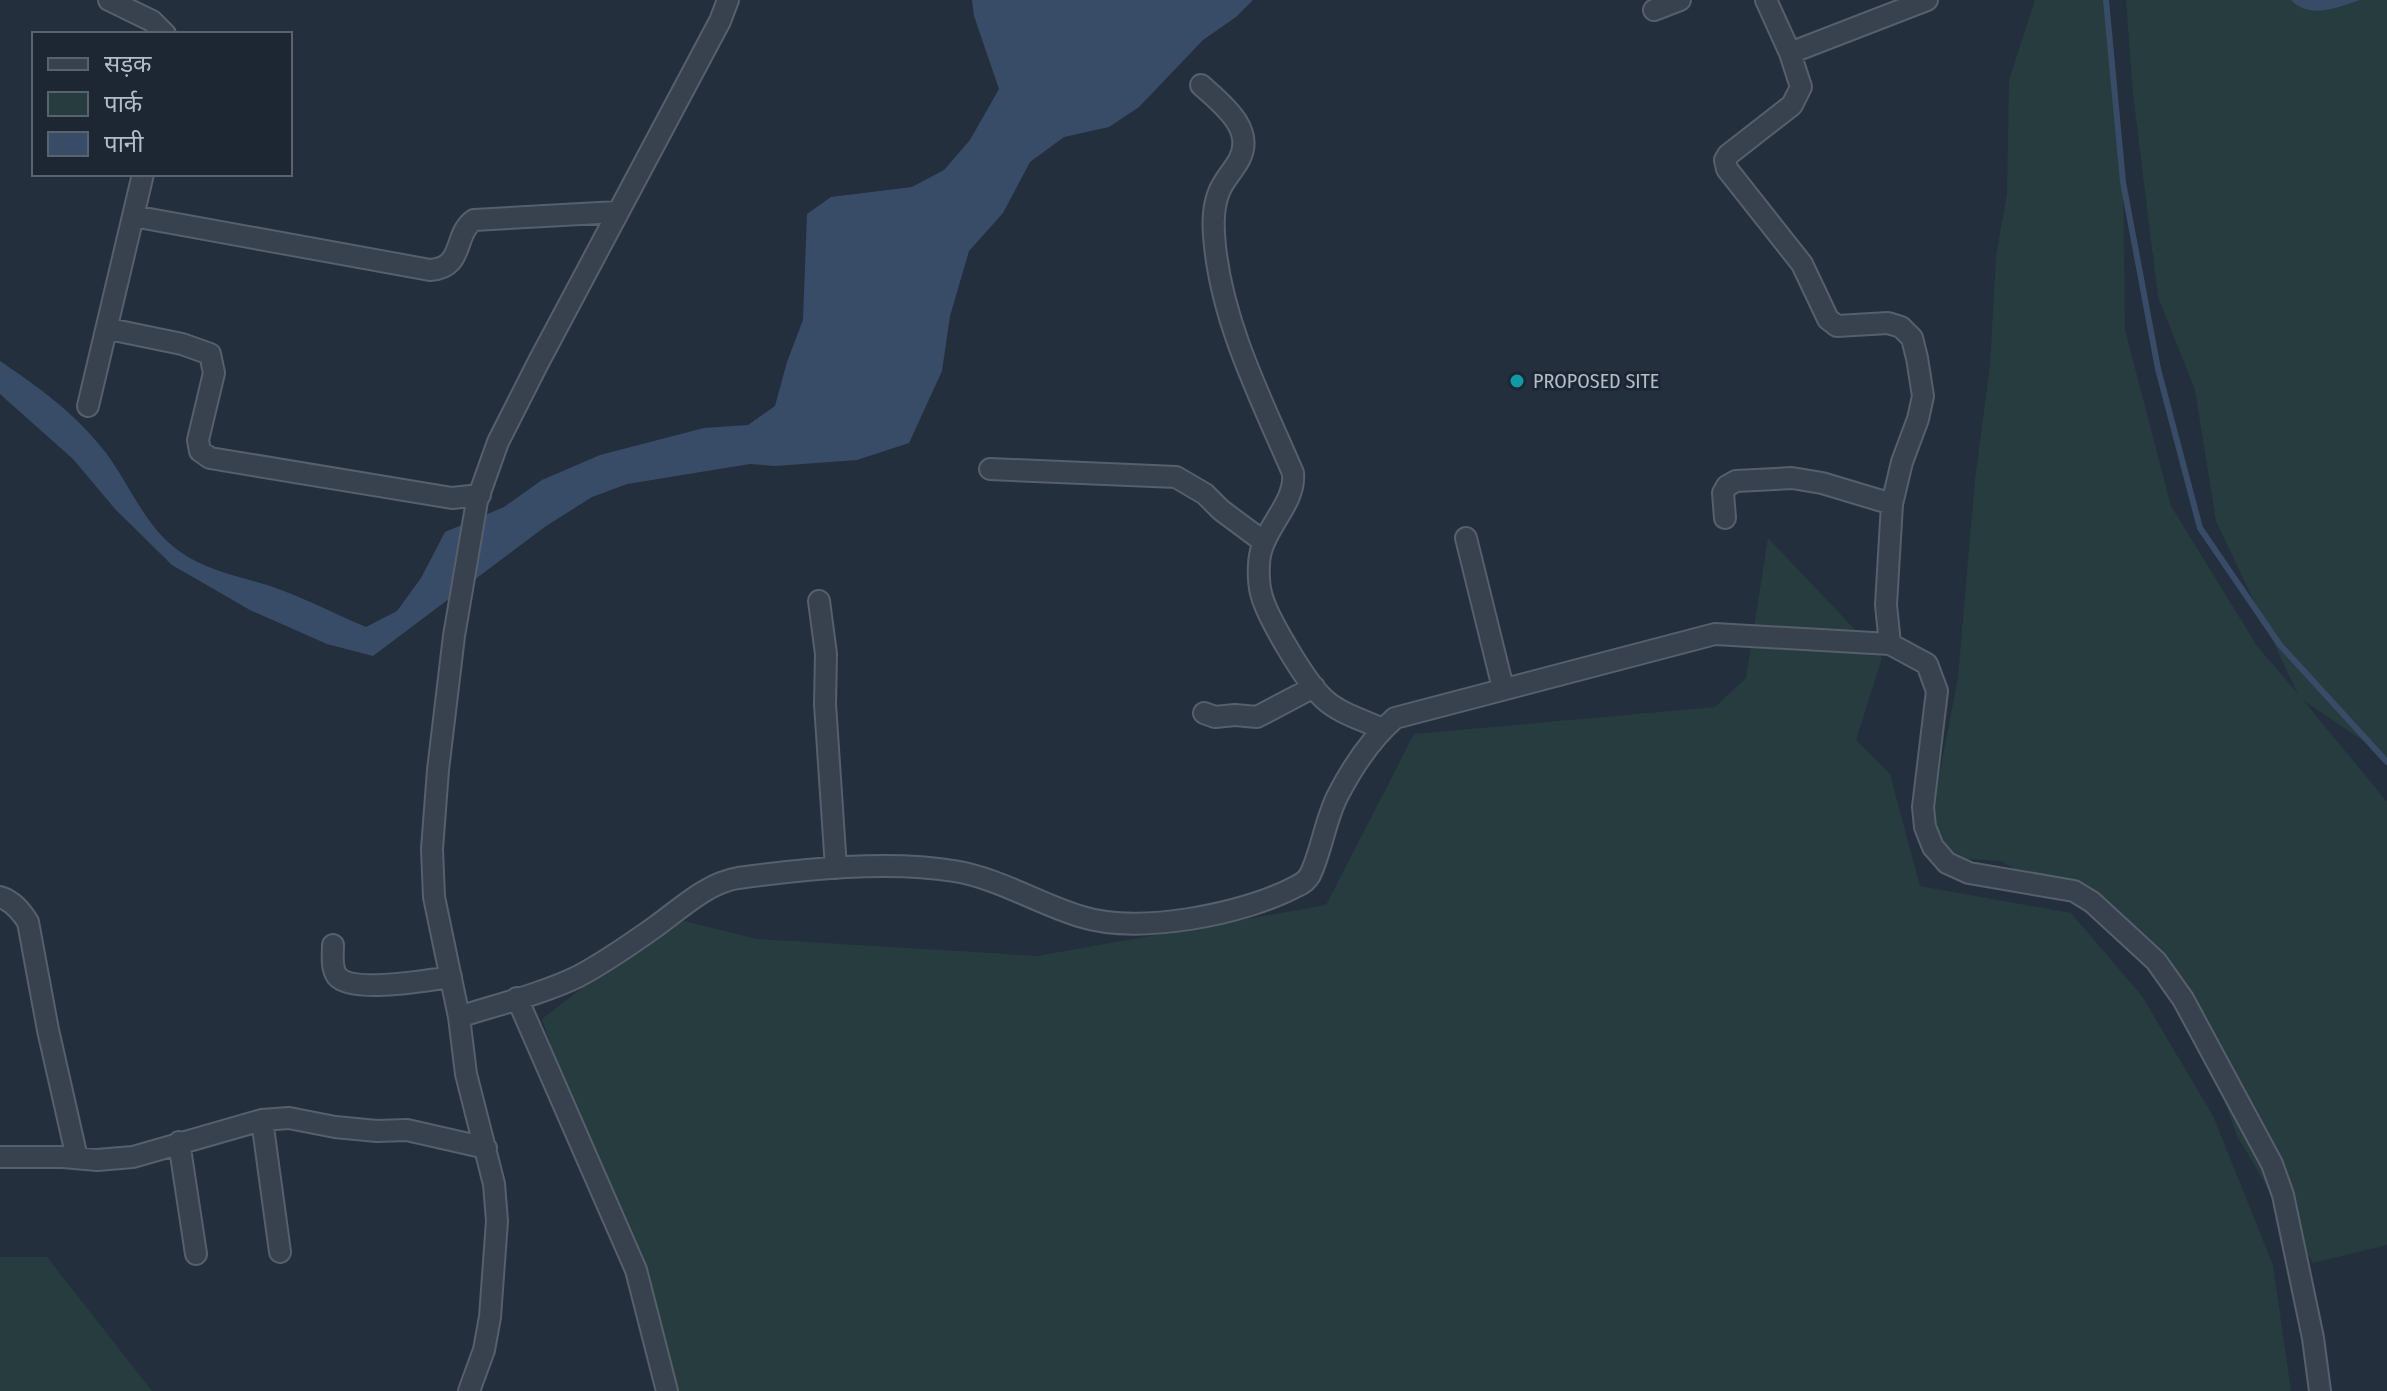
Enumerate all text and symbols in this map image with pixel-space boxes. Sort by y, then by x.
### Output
legend [32,32,292,176]
text: सड़क [104,50,152,78]
text: पार्क [104,90,143,118]
text: पानी [104,130,144,158]
place label: PROPOSED SITE [1533,369,1659,393]
marker: PROPOSED SITE [1508,372,1526,390]

